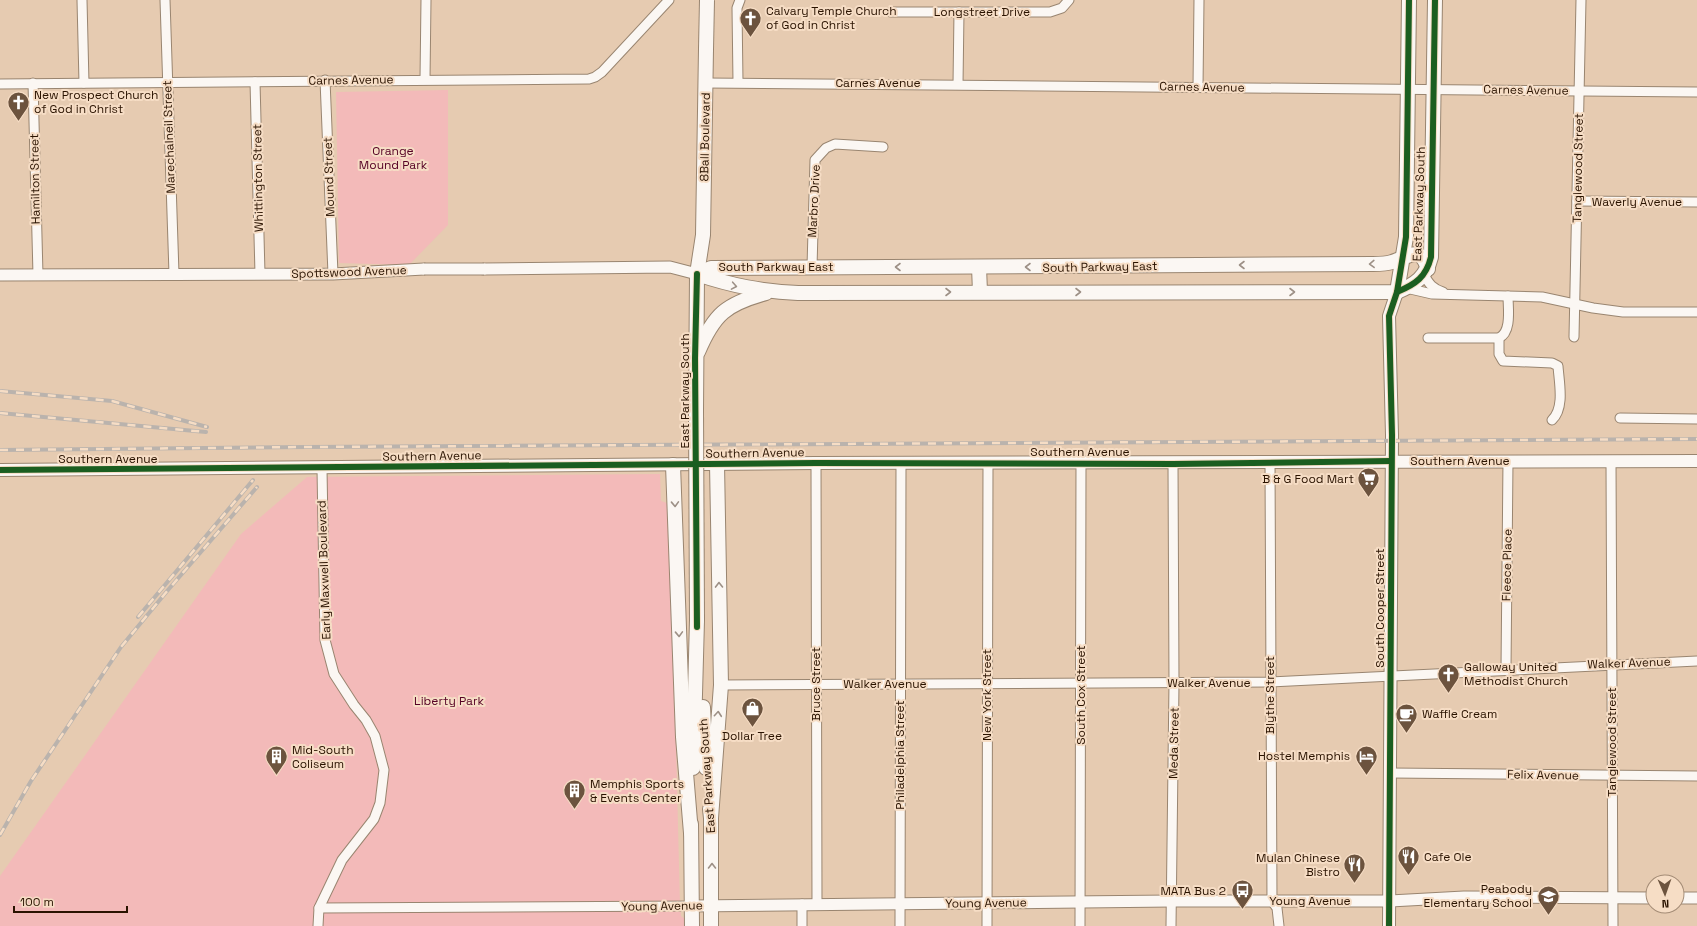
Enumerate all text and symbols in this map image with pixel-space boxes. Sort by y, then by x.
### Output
place label: Calvary Temple Church of God in Christ [766,3,897,33]
street label: Longstreet Drive [934,4,1030,20]
church icon: Calvary Temple Church of God in Christ [737,5,763,38]
street label: Carnes Avenue [308,71,394,89]
street label: Carnes Avenue [835,75,921,91]
street label: Carnes Avenue [1159,78,1245,96]
street label: Marechalneil Street [159,80,179,194]
street label: Carnes Avenue [1483,81,1569,99]
place label: New Prospect Church of God in Christ [34,87,158,117]
church icon: New Prospect Church of God in Christ [5,89,31,122]
street label: 8Ball Boulevard [696,92,714,182]
street label: Tanglewood Street [1569,113,1587,223]
street label: Whittington Street [249,124,267,232]
street label: Hamilton Street [26,133,44,225]
street label: Mound Street [320,137,338,217]
park label: Orange Mound Park [359,143,428,173]
street label: East Parkway South [1409,146,1429,262]
street label: Marbro Drive [804,164,824,238]
street label: Waverly Avenue [1592,194,1682,210]
street label: South Parkway East [1042,258,1158,276]
street label: South Parkway East [718,259,834,275]
one-way arrow [1369,260,1375,268]
one-way arrow [1239,261,1245,269]
street label: Spottswood Avenue [291,262,407,282]
one-way arrow [895,263,901,271]
one-way arrow [1025,263,1031,271]
one-way arrow [731,281,738,289]
one-way arrow [945,288,951,296]
one-way arrow [1075,288,1081,296]
one-way arrow [1289,288,1295,296]
street label: East Parkway South [677,333,693,449]
street label: Southern Avenue [705,444,805,462]
street label: Southern Avenue [1030,444,1130,460]
street label: Southern Avenue [382,447,482,465]
street label: Southern Avenue [58,451,158,467]
street label: Southern Avenue [1410,453,1510,469]
supermarket icon: B & G Food Mart [1356,466,1382,499]
place label: B & G Food Mart [1262,471,1354,487]
street label: Early Maxwell Boulevard [314,500,334,640]
one-way arrow [670,501,679,507]
street label: Fleece Place [1498,529,1516,601]
street label: South Cooper Street [1372,548,1388,668]
one-way arrow [715,582,723,588]
one-way arrow [675,631,684,637]
street label: South Cox Street [1073,645,1089,745]
street label: Bruce Street [808,647,824,721]
street label: New York Street [979,649,995,741]
street label: Walker Avenue [1587,654,1671,672]
street label: Blythe Street [1262,656,1278,734]
place label: Galloway United Methodist Church [1464,659,1568,689]
church icon: Galloway United Methodist Church [1436,661,1462,694]
street label: Walker Avenue [1167,675,1251,691]
street label: Walker Avenue [843,676,927,692]
street label: Tanglewood Street [1604,687,1620,797]
park label: Liberty Park [414,693,484,709]
shop icon: Dollar Tree [739,696,765,729]
street label: Philadelphia Street [892,700,908,810]
cafe icon: Waffle Cream [1394,701,1420,734]
place label: Waffle Cream [1422,706,1497,722]
street label: Meda Street [1165,707,1183,779]
one-way arrow [714,711,723,717]
street label: East Parkway South [695,718,719,834]
place label: Dollar Tree [722,728,782,744]
place label: Mid-South Coliseum [292,742,354,772]
hotel icon: Hostel Memphis [1353,743,1379,776]
building icon: Mid-South Coliseum [263,744,289,777]
place label: Hostel Memphis [1258,748,1350,764]
street label: Felix Avenue [1507,766,1579,784]
place label: Memphis Sports & Events Center [590,776,684,806]
building icon: Memphis Sports & Events Center [562,778,588,811]
restaurant icon: Cafe Ole [1395,844,1421,877]
place label: Cafe Ole [1424,849,1472,865]
place label: Mulan Chinese Bistro [1256,850,1340,880]
restaurant icon: Mulan Chinese Bistro [1342,852,1368,885]
one-way arrow [708,863,716,869]
north arrow [1645,874,1685,914]
bus stop icon: MATA Bus 2 [1229,878,1255,911]
place label: Peabody Elementary School [1424,881,1532,911]
place label: MATA Bus 2 [1160,883,1226,899]
school or university icon: Peabody Elementary School [1535,883,1561,916]
scale bar [14,888,127,914]
street label: Young Avenue [1269,893,1351,909]
text: 100 m [20,894,54,910]
street label: Young Avenue [945,894,1027,912]
street label: Young Avenue [621,897,703,915]
text: N [1661,897,1669,911]

